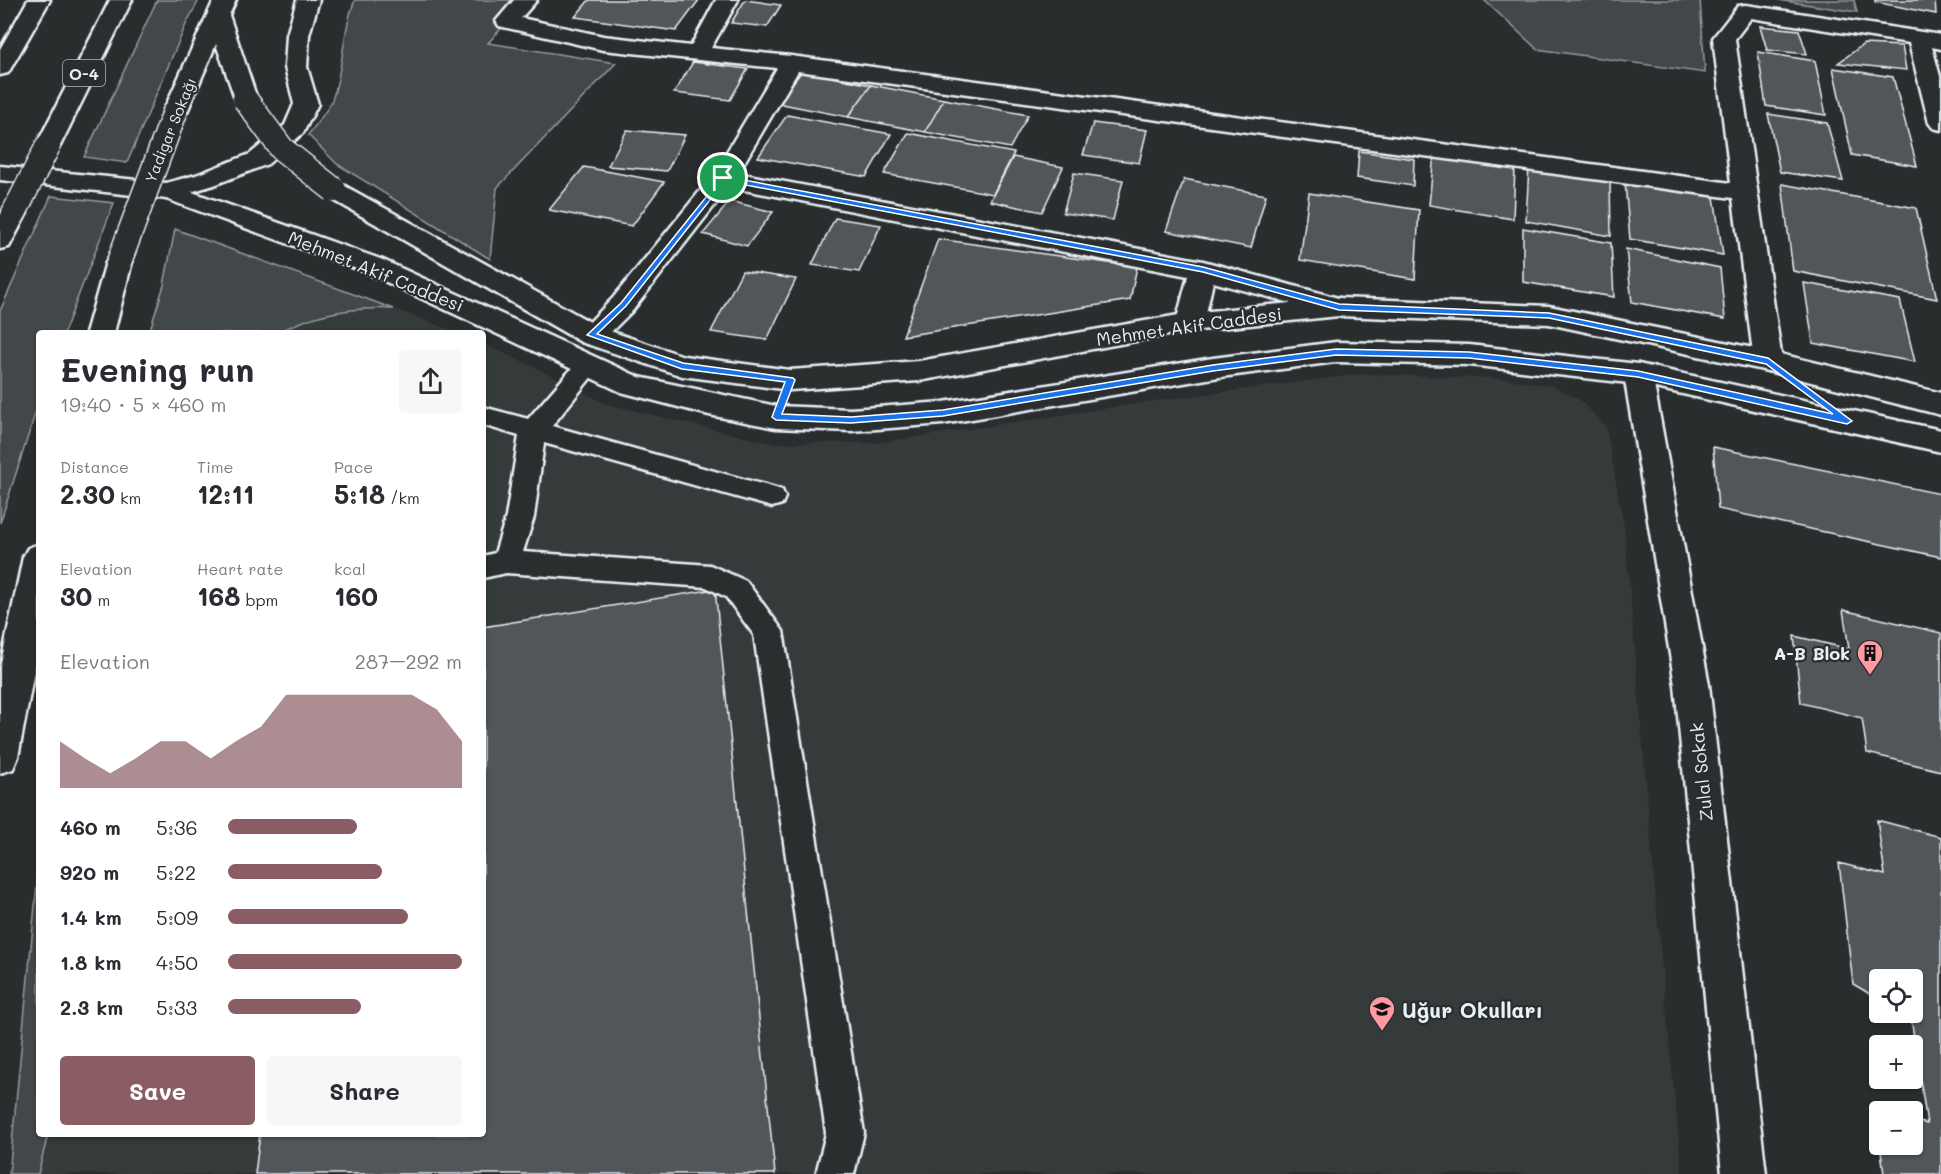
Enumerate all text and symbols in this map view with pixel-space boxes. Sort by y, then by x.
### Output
road number: O-4 [63,60,105,86]
street label: Yadigar Sokağı [140,74,200,186]
pin [697,152,748,203]
icon: arrive [706,161,739,194]
street label: Mehmet Akif Caddesi [285,225,467,317]
street label: Mehmet Akif Caddesi [1095,301,1283,351]
text: Evening run [60,347,254,390]
button: share [399,350,462,413]
text: 19:40 · 5 × 460 m [60,391,226,417]
text: Distance [60,456,129,477]
text: Time [197,456,233,477]
text: Pace [334,456,373,477]
text: 2.30 [60,477,115,511]
text: 12:11 [197,477,254,511]
text: 5:18 [334,477,385,511]
text: km [115,487,141,508]
text: /km [385,487,420,508]
text: Elevation [60,558,132,579]
text: Heart rate [197,558,283,579]
text: kcal [334,558,366,579]
text: 30 [60,579,92,613]
text: 168 [197,579,240,613]
text: 160 [334,579,378,613]
text: m [92,589,110,610]
text: bpm [240,589,278,610]
building icon: A-B Blok [1855,638,1885,676]
place label: A-B Blok [1774,641,1850,665]
text: Elevation [60,648,150,674]
text: 287–292 m [355,648,462,674]
street label: Zulal Sokak [1684,721,1718,823]
text: 460 m [60,814,121,840]
text: 5:36 [156,814,198,840]
text: 920 m [60,859,119,885]
text: 5:22 [156,859,196,885]
text: 1.4 km [60,904,122,930]
text: 5:09 [156,904,198,930]
text: 1.8 km [60,949,121,975]
text: 4:50 [156,949,198,975]
map controls [1869,969,1923,1155]
button: locate [1869,969,1923,1023]
text: 2.3 km [60,994,123,1020]
text: 5:33 [156,994,197,1020]
school or university icon: Uğur Okulları [1367,994,1397,1032]
place label: Uğur Okulları [1402,996,1543,1023]
button: + [1869,1035,1923,1089]
button: Save [60,1056,255,1125]
button: Share [267,1056,462,1125]
button: − [1869,1101,1923,1155]

